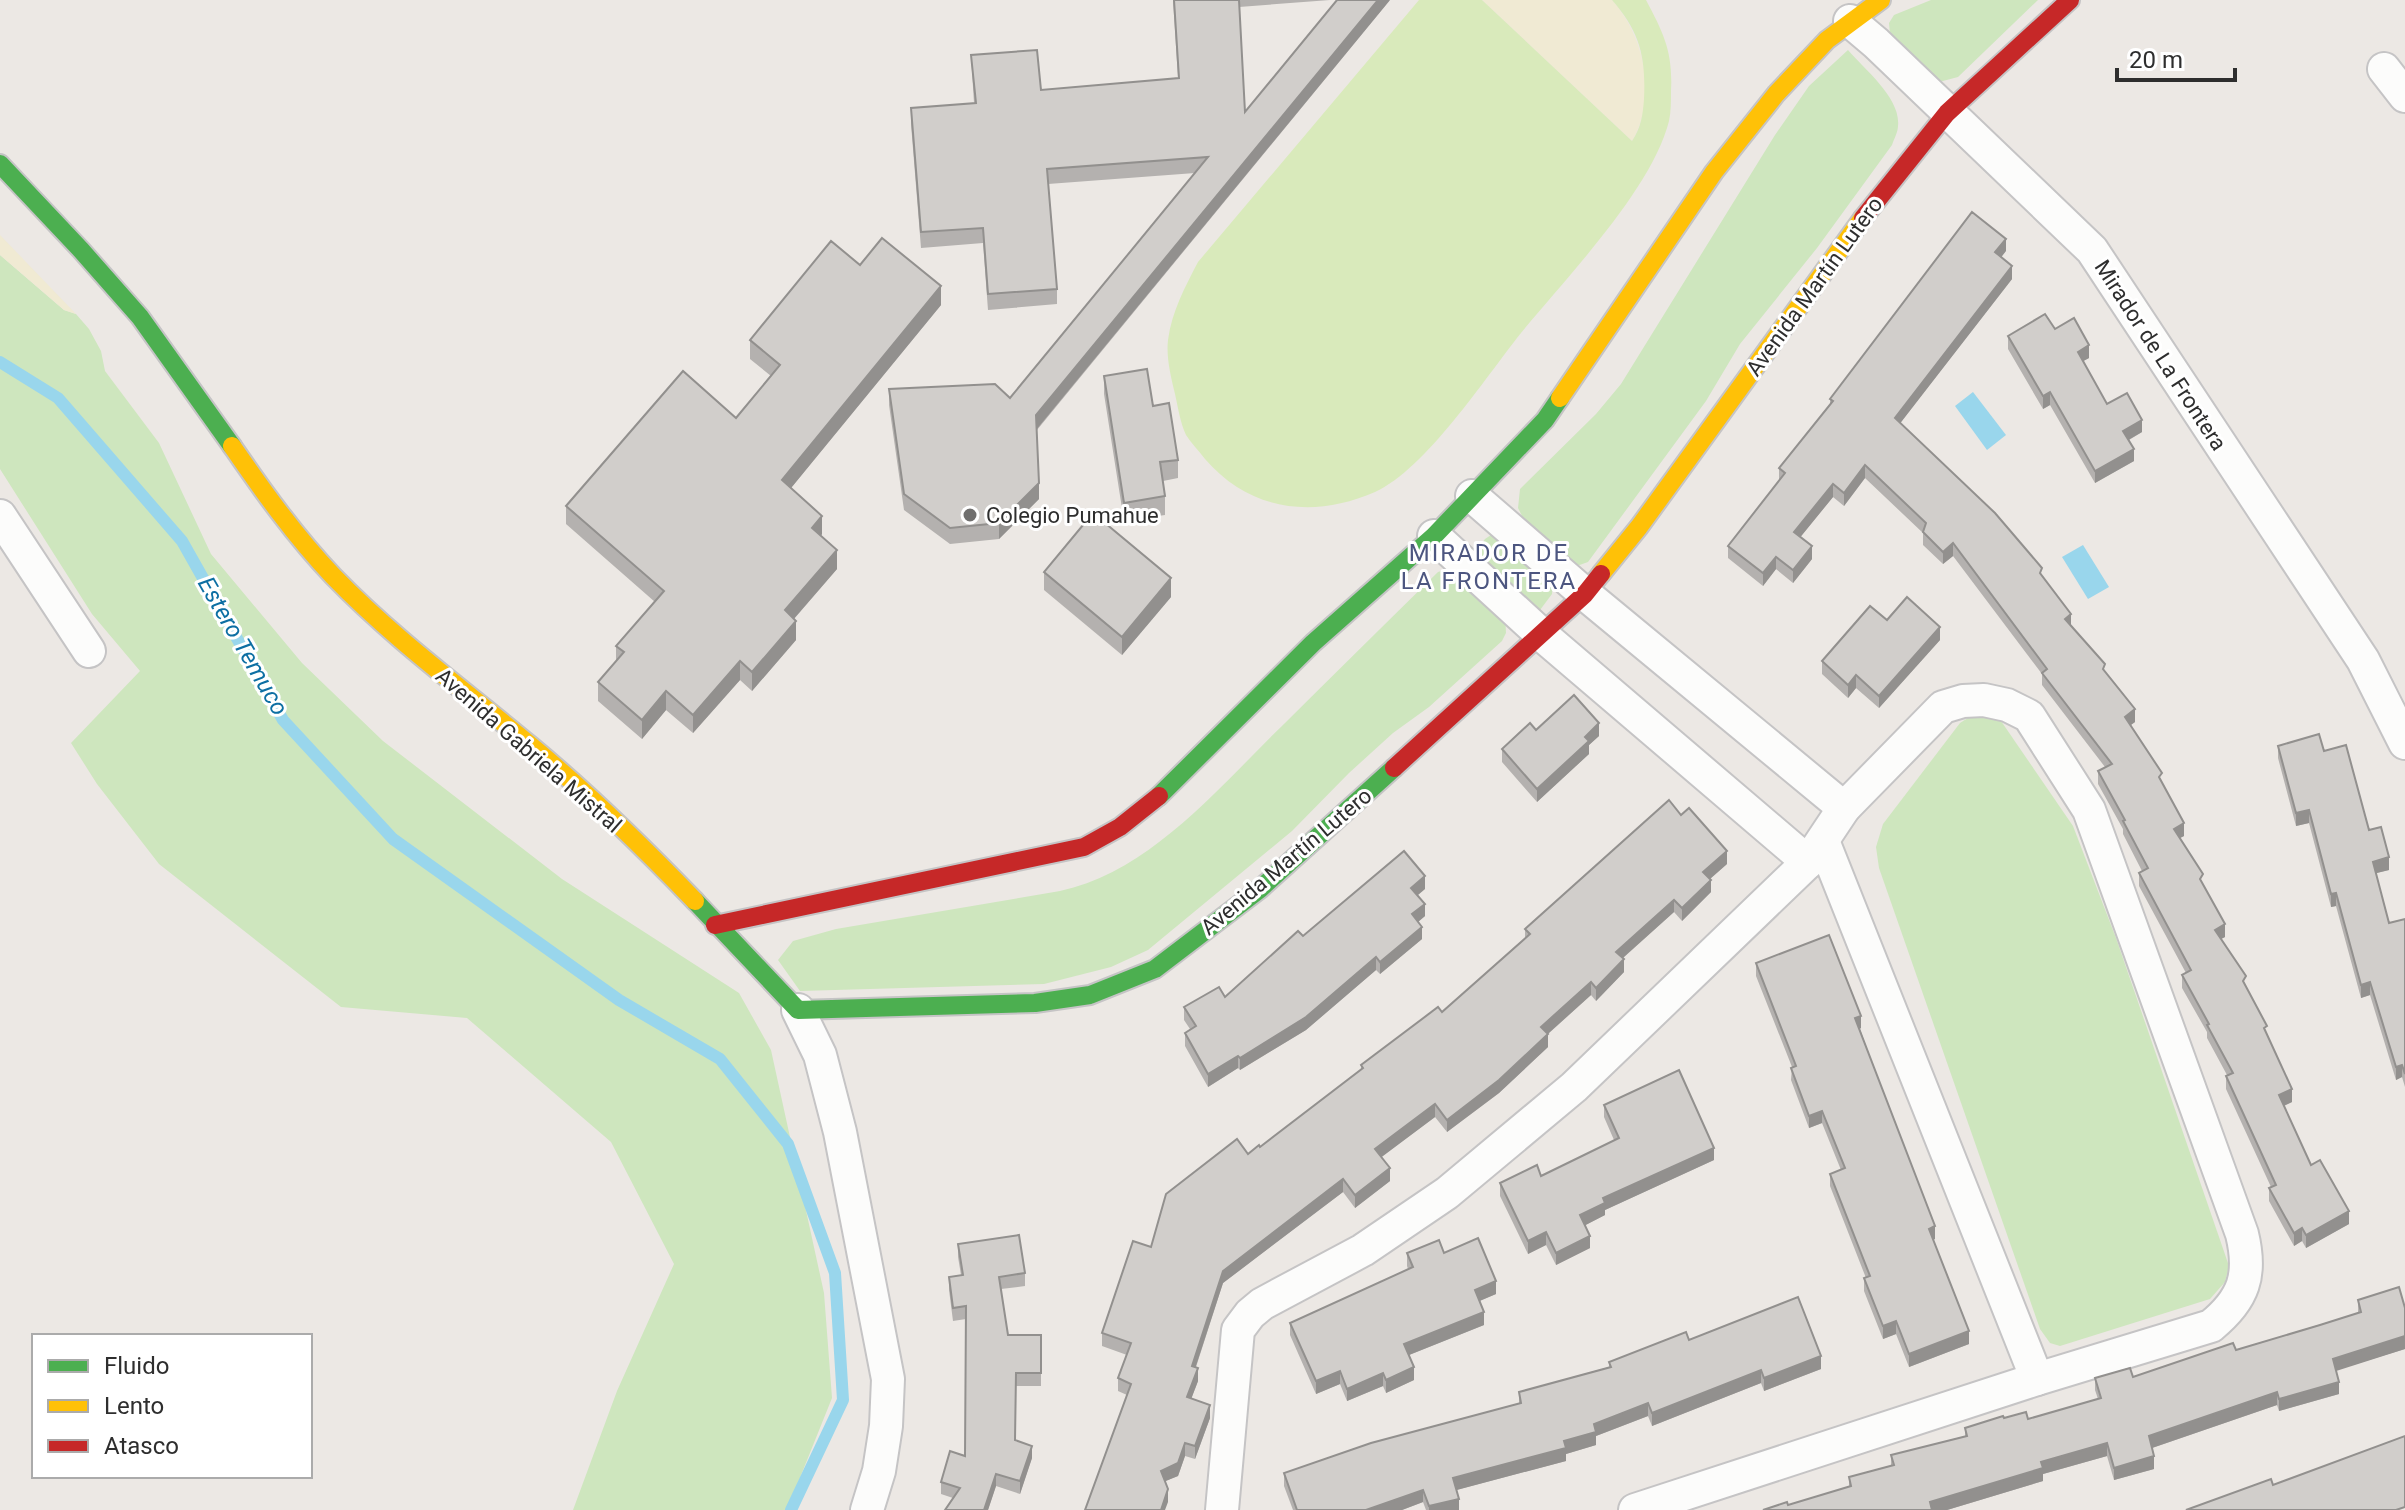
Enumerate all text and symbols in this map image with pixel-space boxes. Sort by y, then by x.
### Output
scale bar [2117,32,2235,82]
text: 20 m [2129,46,2183,74]
street label: Avenida Martín Lutero [1741,192,1888,381]
street label: Mirador de La Frontera [2090,255,2231,455]
place label: Colegio Pumahue [986,503,1159,528]
marker: Colegio Pumahue [961,506,979,524]
district label: MIRADOR DE LA FRONTERA [1401,539,1577,595]
water label: Estero Temuco [192,572,294,720]
street label: Avenida Gabriela Mistral [431,663,626,838]
street label: Avenida Martín Lutero [1196,783,1377,940]
legend [32,1334,312,1478]
text: Fluido [104,1352,169,1380]
text: Lento [104,1392,164,1420]
text: Atasco [104,1432,179,1460]

